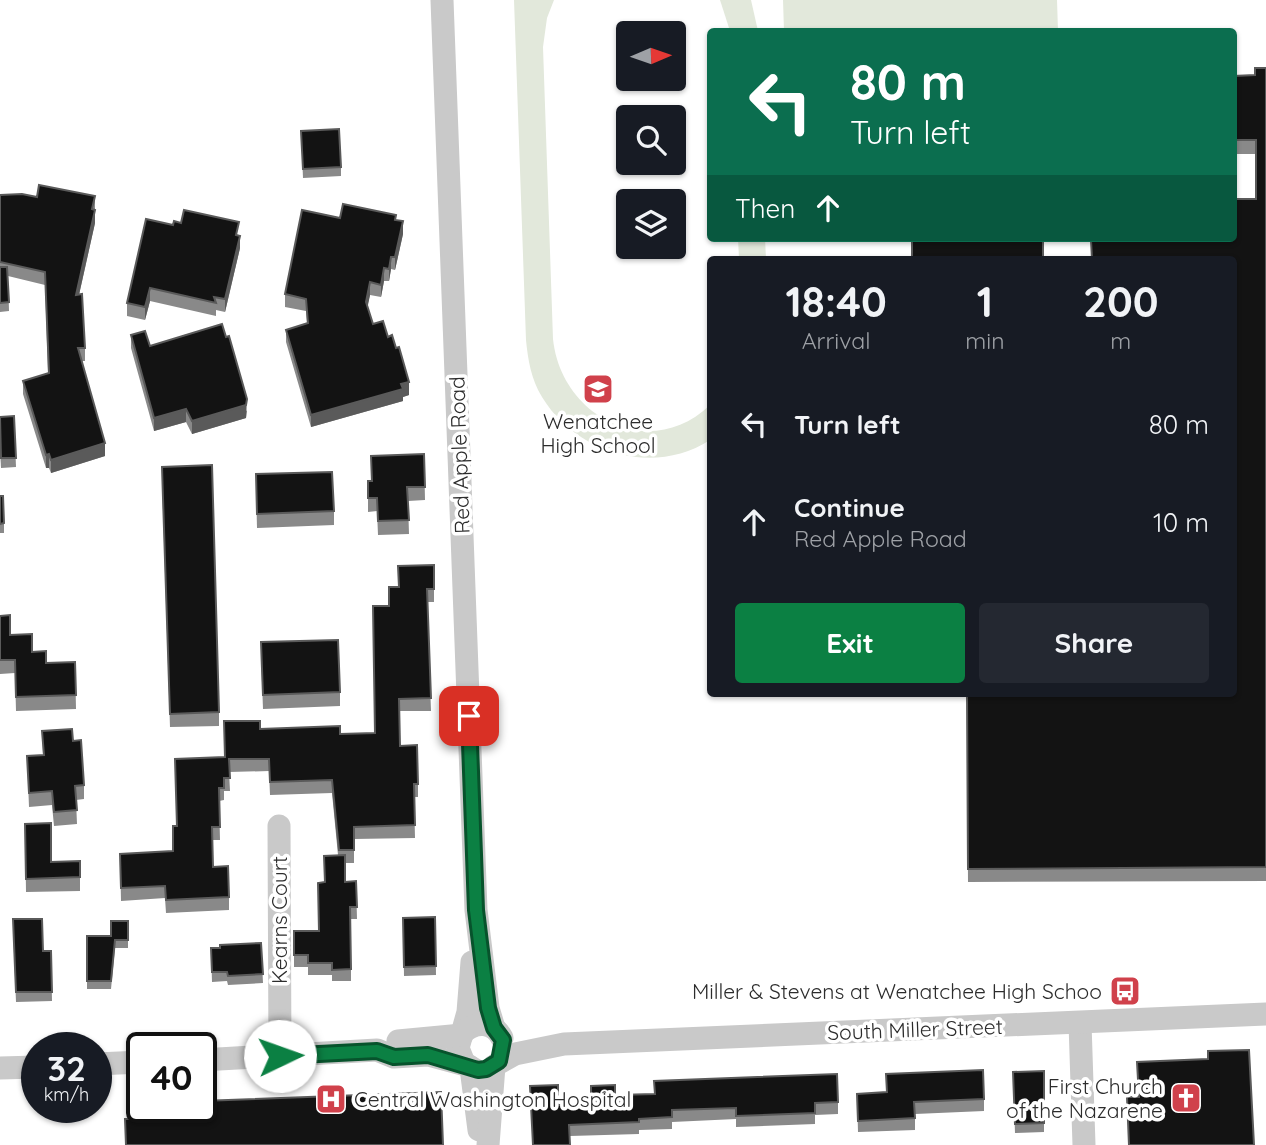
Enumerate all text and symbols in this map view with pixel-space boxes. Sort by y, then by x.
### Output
north arrow [616,21,686,91]
map controls [616,21,686,259]
text: 80 m [850,51,966,112]
icon: left [735,56,826,147]
button: search [616,105,686,175]
text: Turn left [850,112,971,152]
button: layers [616,189,686,259]
icon: ahead [809,189,847,227]
text: Then [735,192,795,225]
text: 18:40 [786,275,887,328]
text: 1 [977,275,993,328]
text: 200 [1083,275,1159,328]
text: Arrival [802,326,871,355]
text: min [965,326,1005,355]
text: m [1110,326,1131,355]
school or university icon: Wenatchee High School [581,372,615,406]
street label: Red Apple Road [443,376,475,534]
icon: left [735,405,773,443]
place label: Wenatchee High School [540,408,656,458]
text: Turn left [794,408,901,441]
text: 80 m [1149,408,1209,441]
text: Continue [794,491,905,524]
icon: ahead [735,503,773,541]
text: 10 m [1153,506,1209,539]
text: Red Apple Road [794,524,967,553]
button: Exit [735,603,965,683]
button: Share [979,603,1209,683]
pin [439,686,499,746]
icon: arrive [450,697,488,735]
street label: Kearns Court [266,856,292,984]
bus stop icon: Miller & Stevens at Wenatchee High Schoo [1108,974,1142,1008]
place label: Miller & Stevens at Wenatchee High Schoo [692,978,1102,1004]
street label: South Miller Street [827,1013,1003,1045]
position arrow [243,1019,317,1093]
speed limit sign: 40 [126,1032,217,1123]
text: 32 [47,1046,86,1090]
place label: First Church of the Nazarene [1006,1073,1163,1123]
church icon: First Church of the Nazarene [1169,1081,1203,1115]
hospital icon: Central Washington Hospital [314,1082,348,1116]
text: km/h [44,1083,89,1106]
place label: Central Washington Hospital [354,1086,631,1112]

